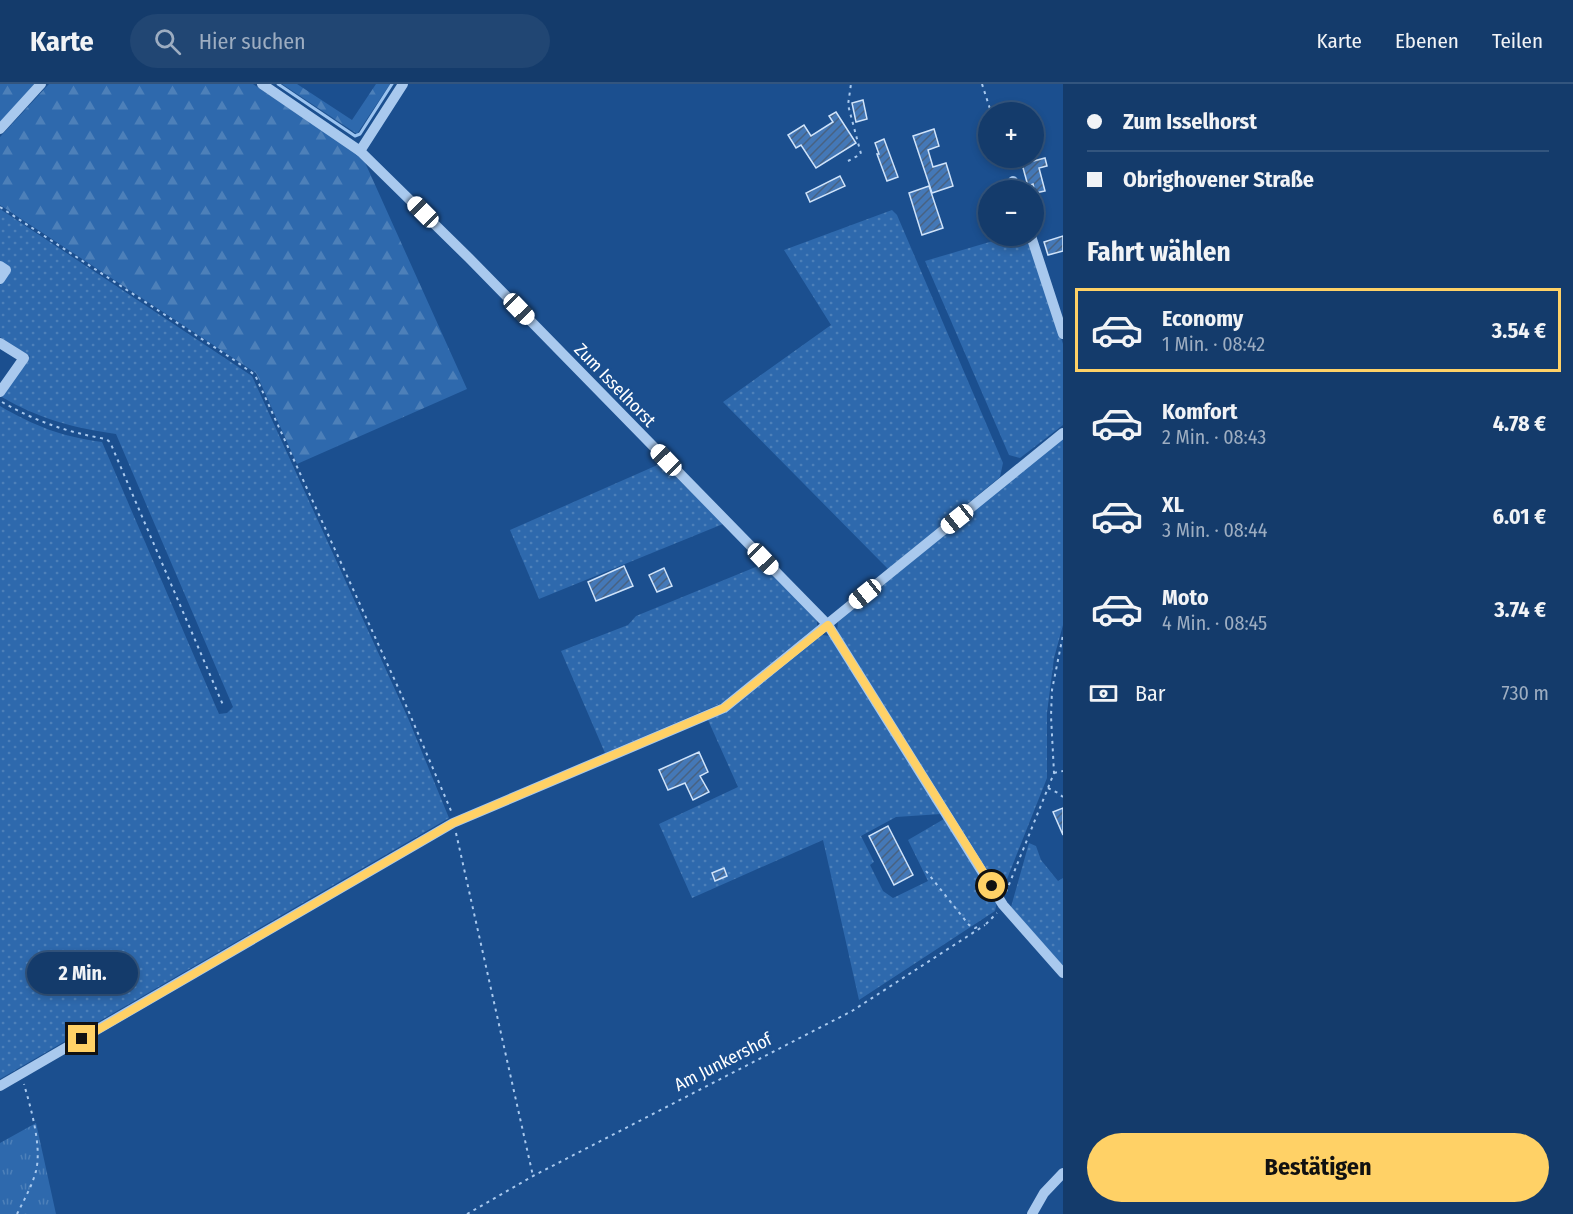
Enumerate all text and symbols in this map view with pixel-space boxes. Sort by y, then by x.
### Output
search box [130,14,550,68]
text: Karte [30,25,94,58]
icon: search [151,25,184,58]
text: Hier suchen [199,28,306,55]
text: Karte [1316,28,1362,54]
text: Ebenen [1395,28,1459,54]
text: Teilen [1492,28,1543,54]
map controls [978,102,1044,246]
button: + [978,102,1044,168]
text: Zum Isselhorst [1123,108,1257,135]
text: Obrighovener Straße [1123,166,1314,193]
button: − [978,180,1044,246]
car [404,193,442,231]
text: Fahrt wählen [1087,236,1231,268]
car [500,290,538,328]
icon: car [1090,303,1144,357]
text: Economy [1162,305,1243,332]
text: 3.54 € [1492,317,1546,344]
text: 1 Min. · 08:42 [1162,332,1265,356]
street label: Zum Isselhorst [570,339,660,431]
icon: car [1090,396,1144,450]
text: Komfort [1162,398,1237,425]
text: 4.78 € [1493,410,1546,437]
text: 2 Min. · 08:43 [1162,425,1266,449]
car [647,441,685,479]
icon: car [1090,489,1144,543]
text: XL [1162,491,1184,518]
car [937,501,977,537]
text: 6.01 € [1493,503,1546,530]
text: 3 Min. · 08:44 [1162,518,1267,542]
car [744,540,782,578]
car [845,576,885,612]
icon: car [1090,582,1144,636]
text: Moto [1162,584,1209,611]
text: 3.74 € [1494,596,1546,623]
text: 4 Min. · 08:45 [1162,611,1267,635]
icon: cash [1087,677,1120,710]
text: Bar [1135,680,1166,707]
text: 730 m [1502,681,1549,705]
route start [978,872,1005,899]
callout: 2 Min. [26,952,138,994]
text: 2 Min. [58,961,107,985]
route end [68,1025,95,1052]
street label: Am Junkershof [670,1027,777,1096]
button: Bestätigen [1087,1133,1549,1202]

